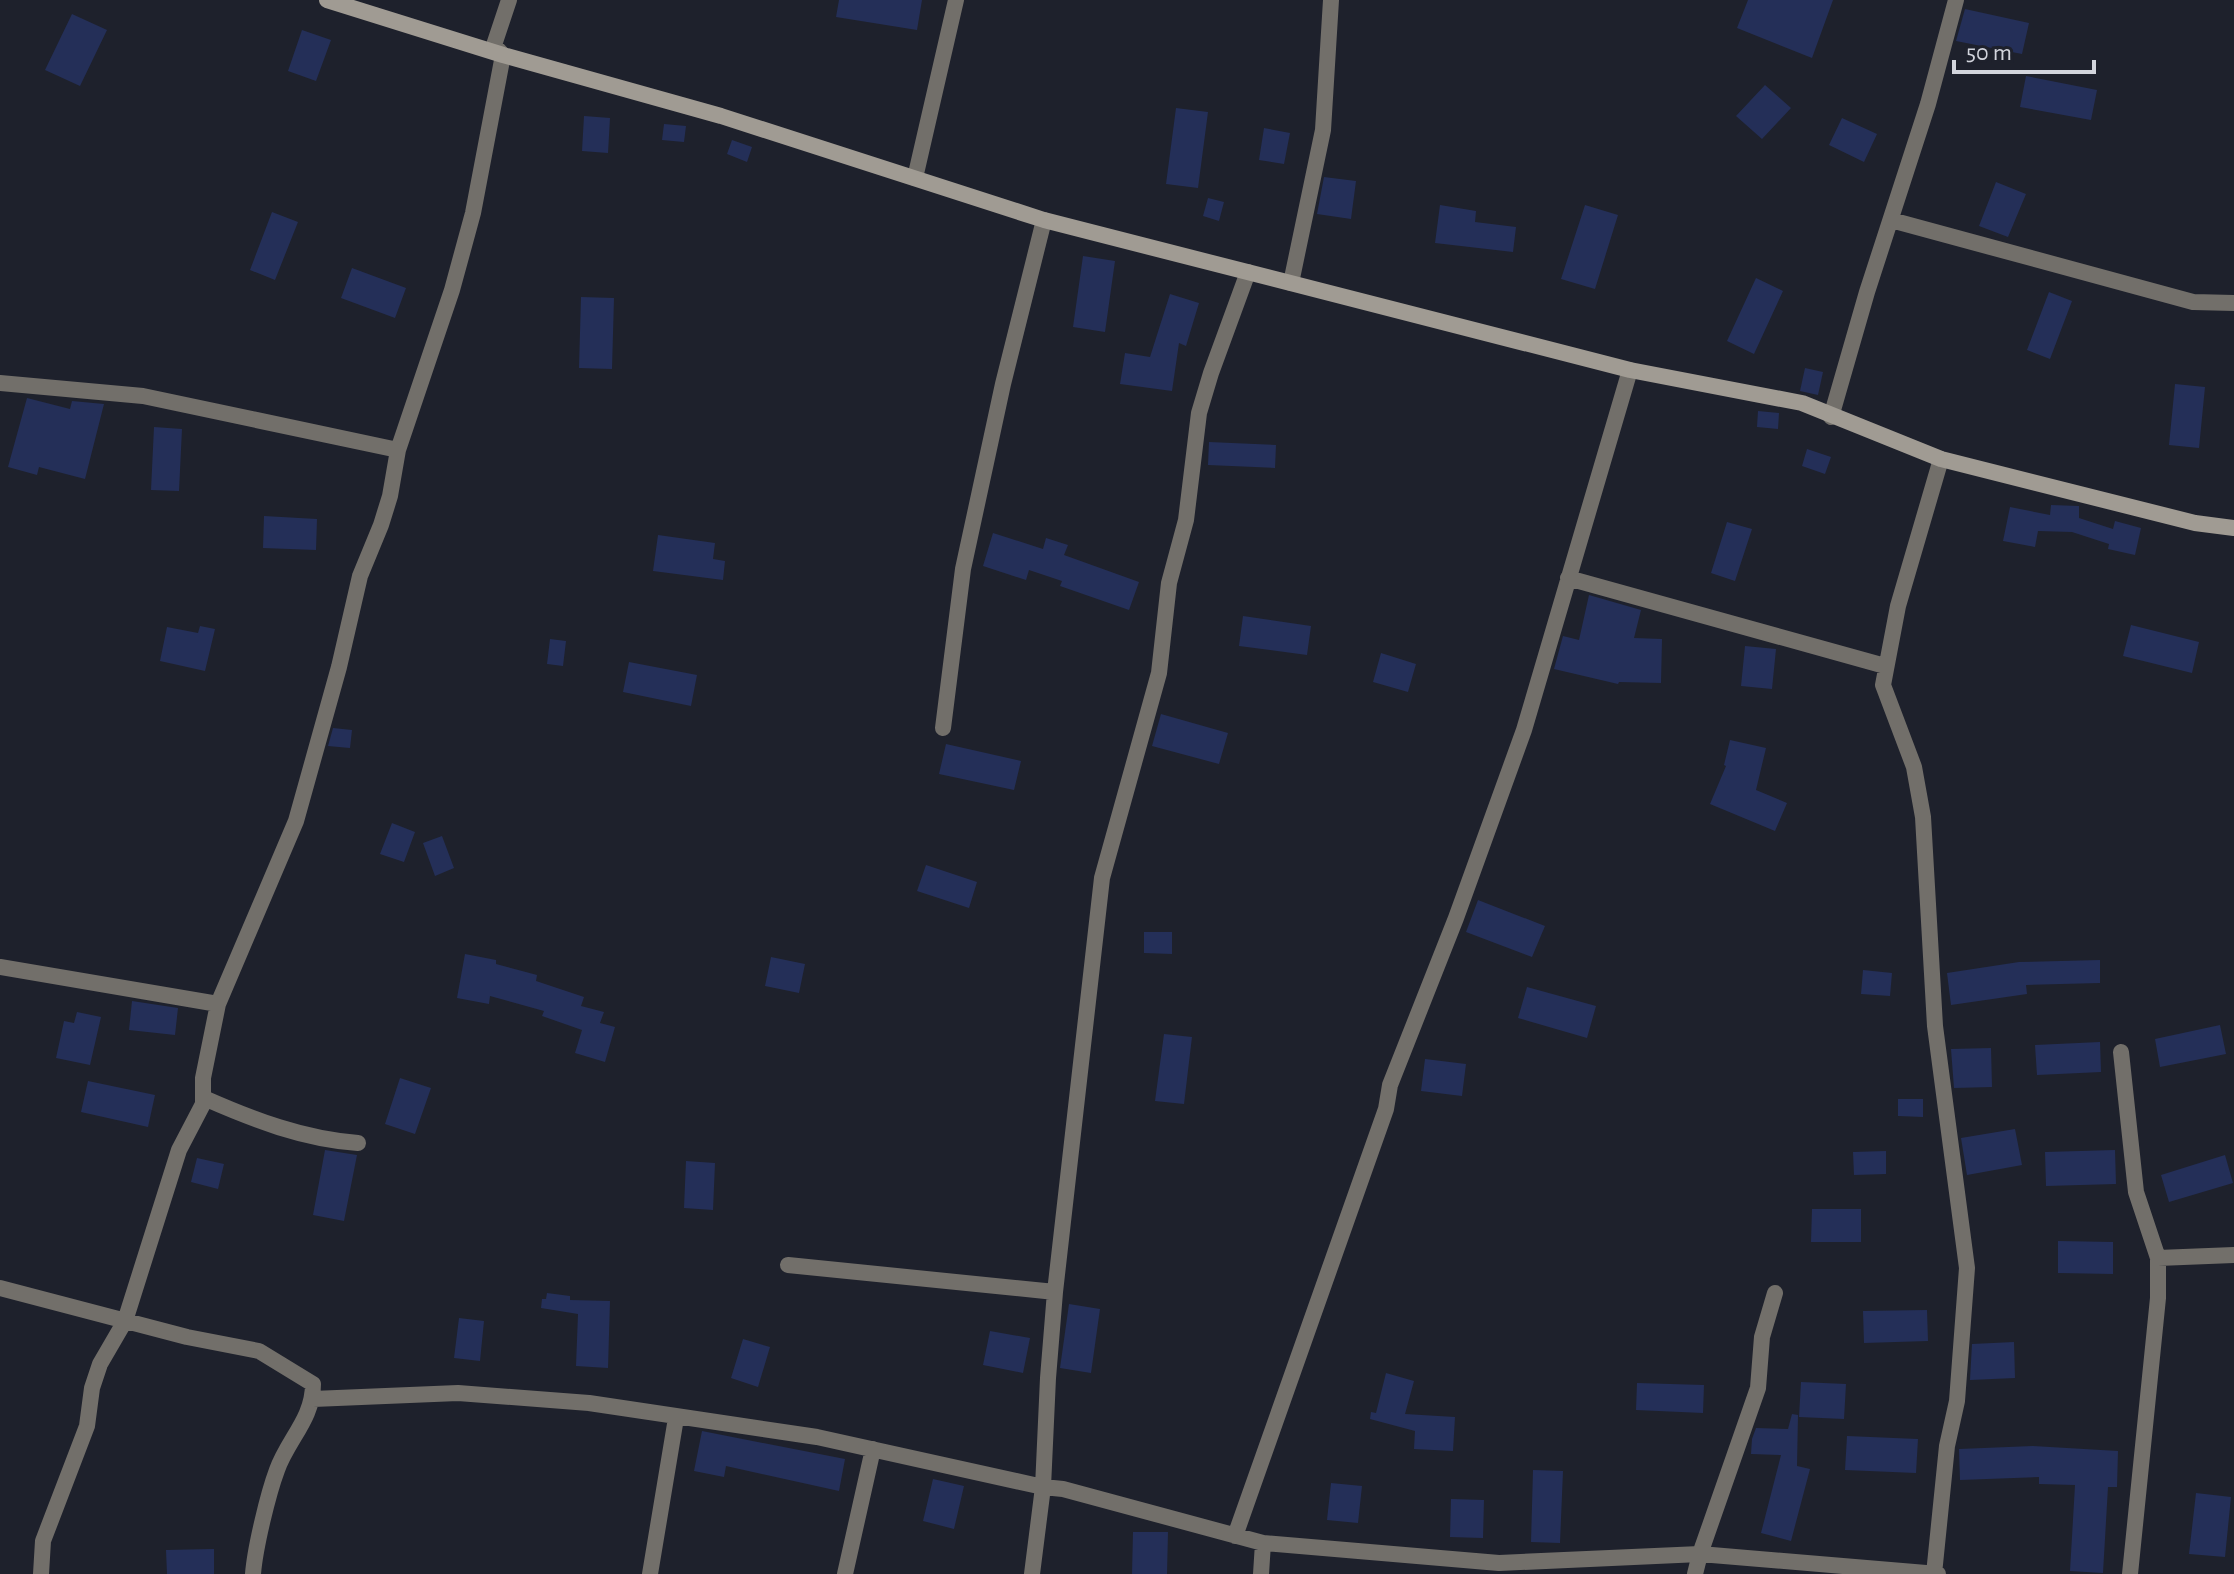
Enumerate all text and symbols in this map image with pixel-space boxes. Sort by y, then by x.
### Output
scale bar [1954,24,2094,74]
text: 50 m [1966,41,2012,65]

